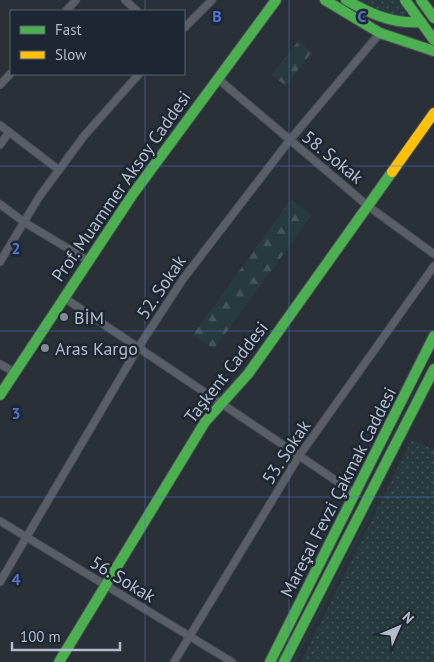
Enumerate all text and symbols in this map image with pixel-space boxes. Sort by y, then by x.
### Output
text: B [212,6,222,26]
text: C [358,6,367,26]
legend [10,10,185,75]
text: Fast [55,20,82,39]
text: Slow [55,45,86,64]
street label: Prof. Muammer Aksoy Caddesi [46,86,196,286]
street label: 58. Sokak [298,125,369,189]
text: 2 [11,238,21,258]
street label: 52. Sokak [131,250,191,323]
place label: BİM [74,306,104,329]
marker: BİM [58,311,70,323]
street label: Taşkent Caddesi [179,317,273,427]
place label: Aras Kargo [55,337,138,360]
marker: Aras Kargo [39,342,51,354]
street label: Mareşal Fevzi Çakmak Caddesi [275,383,401,601]
text: 3 [11,403,21,423]
street label: 53. Sokak [257,415,316,489]
street label: 56. Sokak [86,551,160,608]
text: 4 [11,569,21,589]
north arrow [374,602,424,652]
text: N [399,608,418,627]
scale bar [12,620,120,652]
text: 100 m [20,627,61,646]

